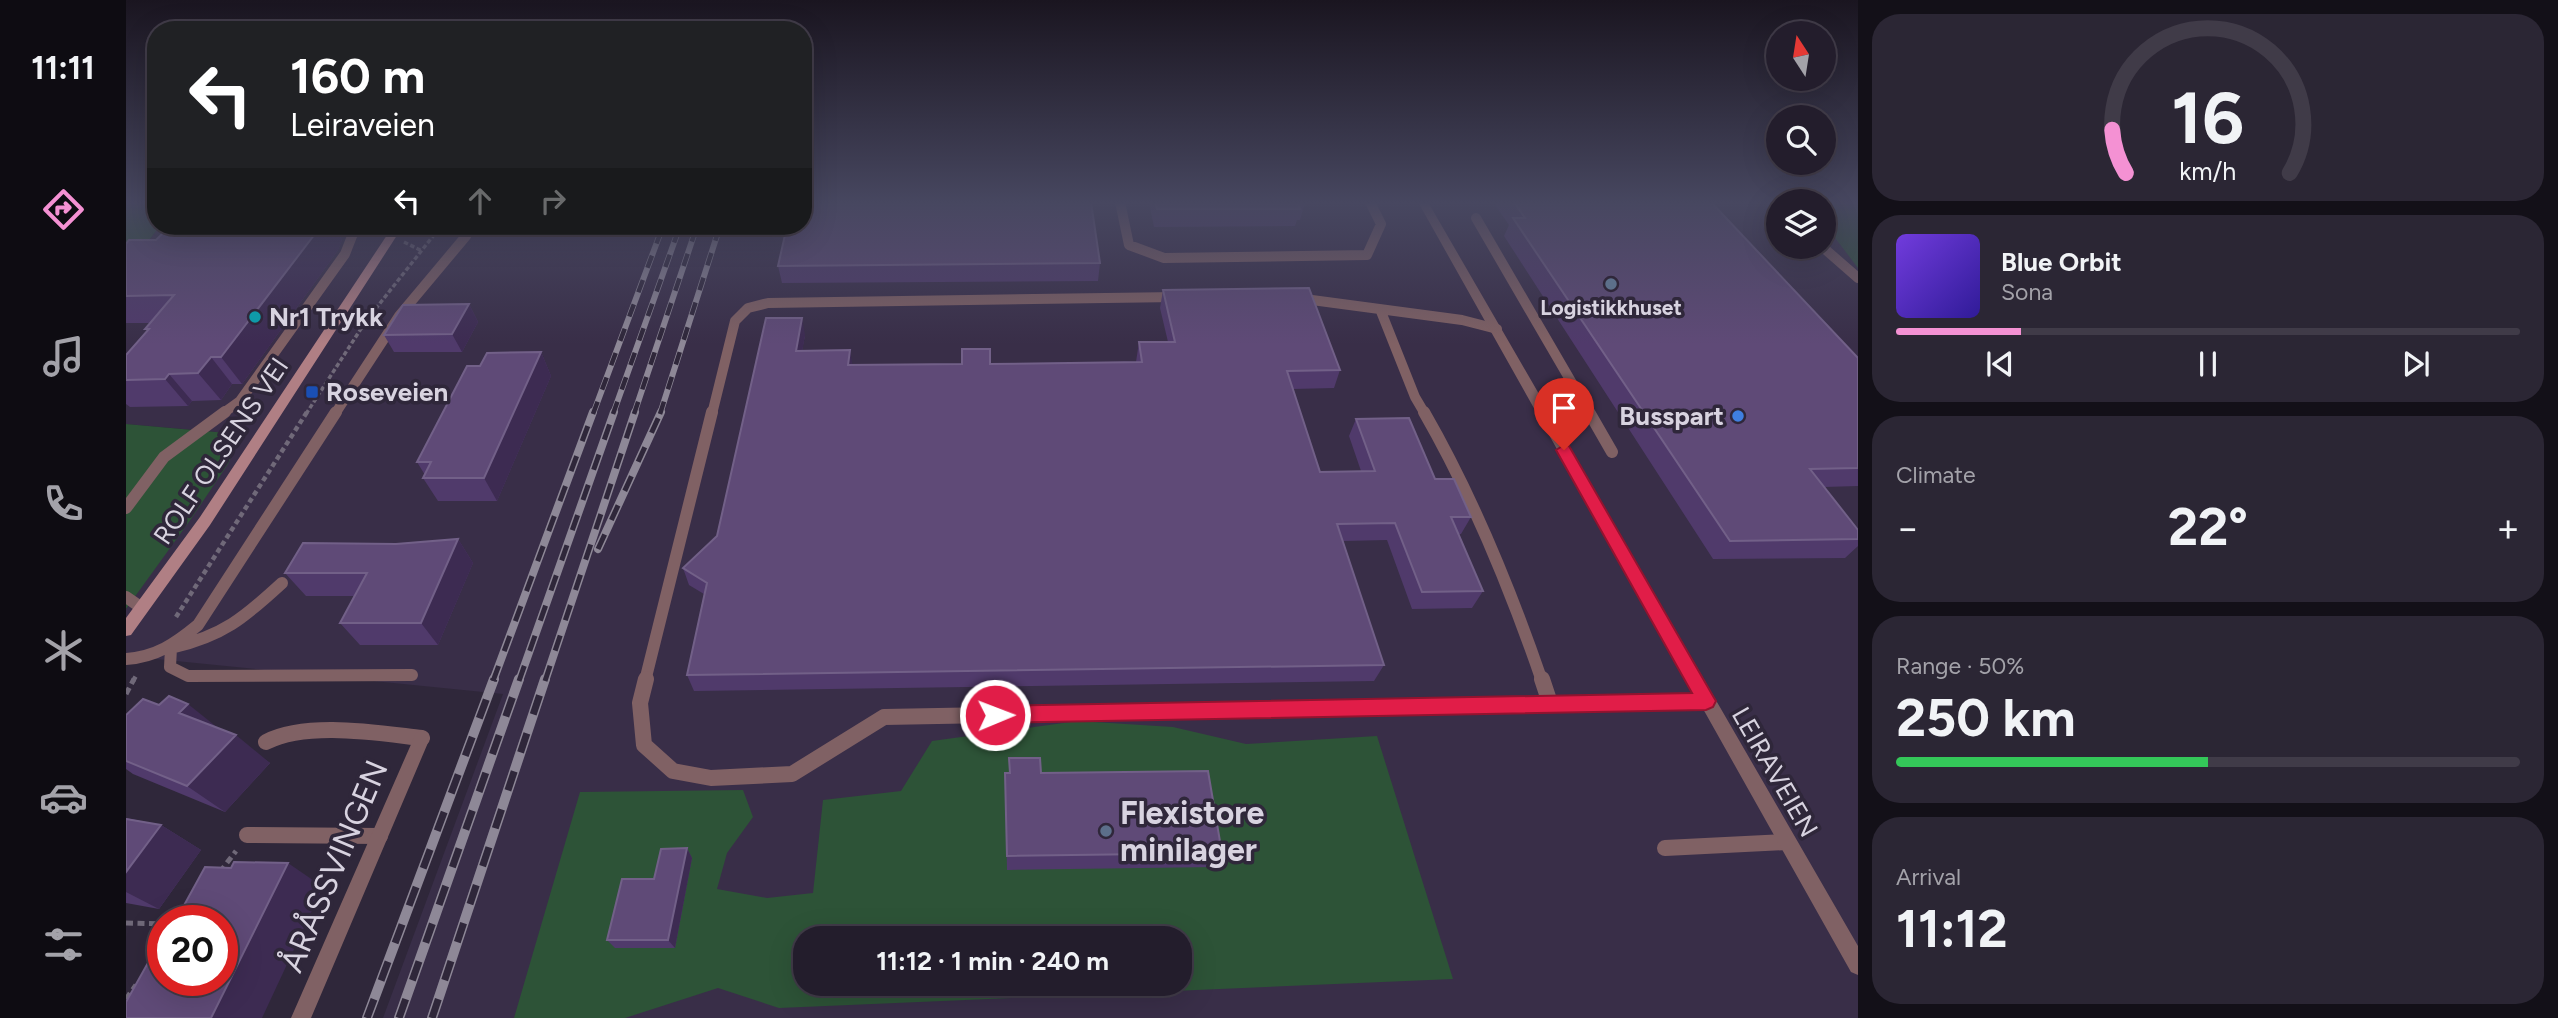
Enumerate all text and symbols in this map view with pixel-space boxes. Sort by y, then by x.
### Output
north arrow [1766,21,1836,91]
map controls [1766,21,1836,259]
text: 160 m [290,46,425,105]
text: 11:11 [31,49,95,87]
icon: left [175,49,266,140]
text: 16 [2172,75,2244,162]
button: search [1766,105,1836,175]
text: Leiraveien [290,106,435,144]
text: km/h [2179,156,2237,186]
icon: left [388,182,426,220]
icon: ahead [461,182,499,220]
icon: right [534,182,572,220]
icon: directions [39,185,88,234]
button: layers [1766,189,1836,259]
text: Blue Orbit [2001,246,2122,278]
marker: Logistikkhuset [1603,276,1619,292]
text: Sona [2001,278,2053,306]
place label: Logistikkhuset [1540,295,1682,320]
place label: Nr1 Trykk [269,301,383,333]
marker: Nr1 Trykk [247,309,263,325]
icon: music [39,332,88,381]
icon: previous [1981,345,2019,383]
icon: pause [2189,345,2227,383]
icon: next [2397,345,2435,383]
street label: ROLF OLSENS VEI [147,351,295,551]
place label: Roseveien [326,376,448,408]
pin [1534,378,1594,450]
marker: Roseveien [304,384,320,400]
icon: arrive [1545,389,1583,427]
place label: Busspart [1619,400,1724,432]
marker: Busspart [1730,408,1746,424]
text: Climate [1896,461,1975,489]
icon: phone [39,479,88,528]
text: 22° [2168,496,2248,558]
text: − [1896,505,1920,551]
text: + [2496,505,2520,551]
icon: climate [39,626,88,675]
text: Range · 50% [1896,652,2024,680]
position arrow [958,678,1032,752]
text: 250 km [1896,687,2076,749]
street label: LEIRAVEIEN [1725,701,1825,843]
street label: ÅRÅSSVINGEN [271,754,396,978]
icon: car [39,773,88,822]
place label: Flexistore minilager [1120,794,1264,869]
marker: Flexistore minilager [1098,823,1114,839]
text: Arrival [1896,863,1961,891]
text: 11:12 [1896,898,2008,960]
speed limit sign: 20 [147,905,238,996]
icon: filters [39,920,88,969]
text: 11:12 · 1 min · 240 m [876,945,1109,977]

